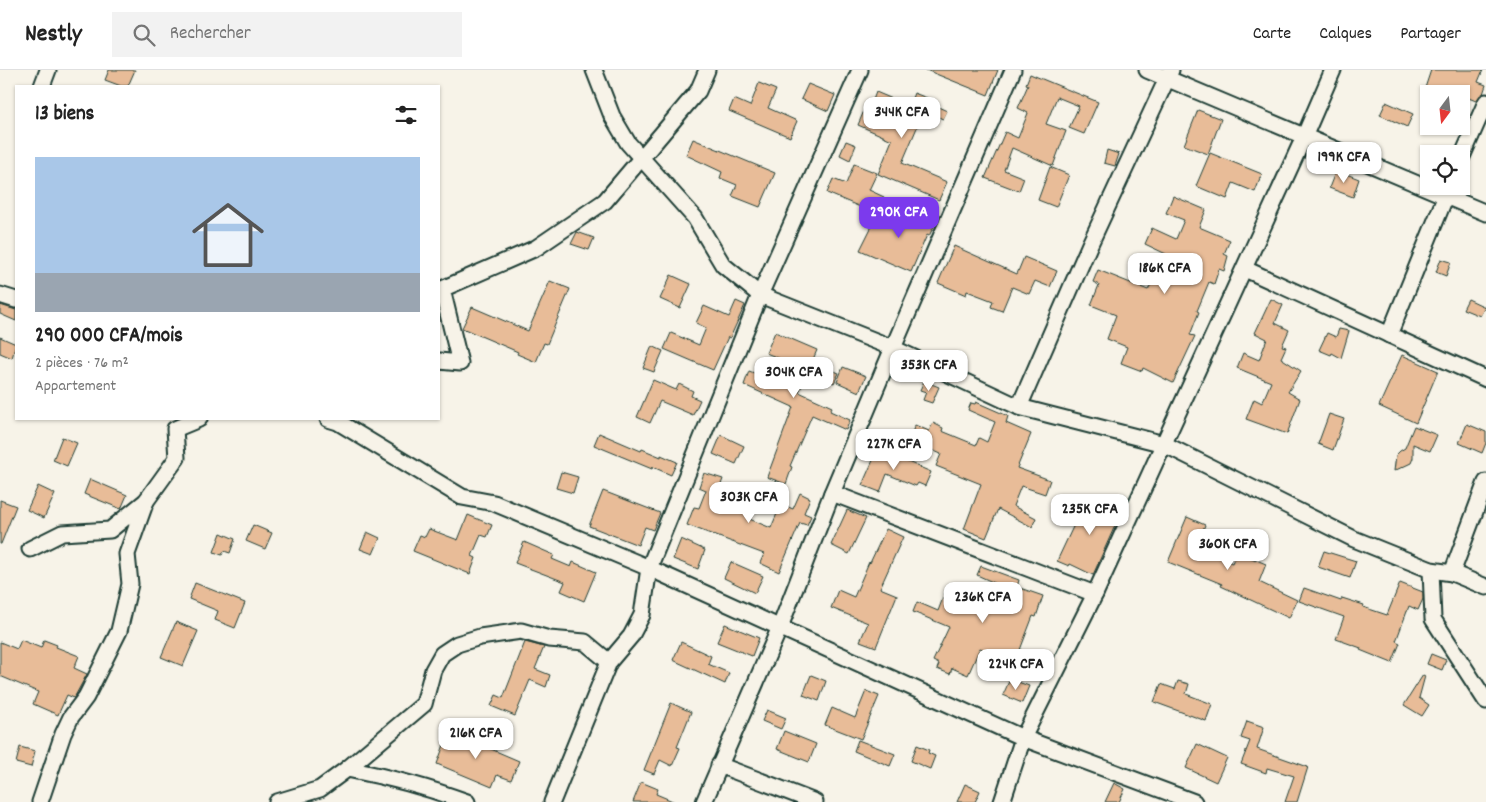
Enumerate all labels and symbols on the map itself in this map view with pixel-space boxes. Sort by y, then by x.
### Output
north arrow [1420,85,1470,135]
pin: 344K CFA [850,97,954,139]
pin: 199K CFA [1292,142,1396,184]
pin: 290K CFA [847,196,951,239]
pin: 186K CFA [1113,252,1217,295]
pin: 353K CFA [877,350,981,392]
pin: 304K CFA [742,356,846,399]
pin: 227K CFA [842,428,946,471]
pin: 303K CFA [697,482,801,524]
pin: 235K CFA [1038,494,1142,536]
pin: 360K CFA [1176,528,1280,571]
pin: 236K CFA [931,582,1035,624]
pin: 224K CFA [964,648,1068,691]
pin: 216K CFA [424,718,528,760]

